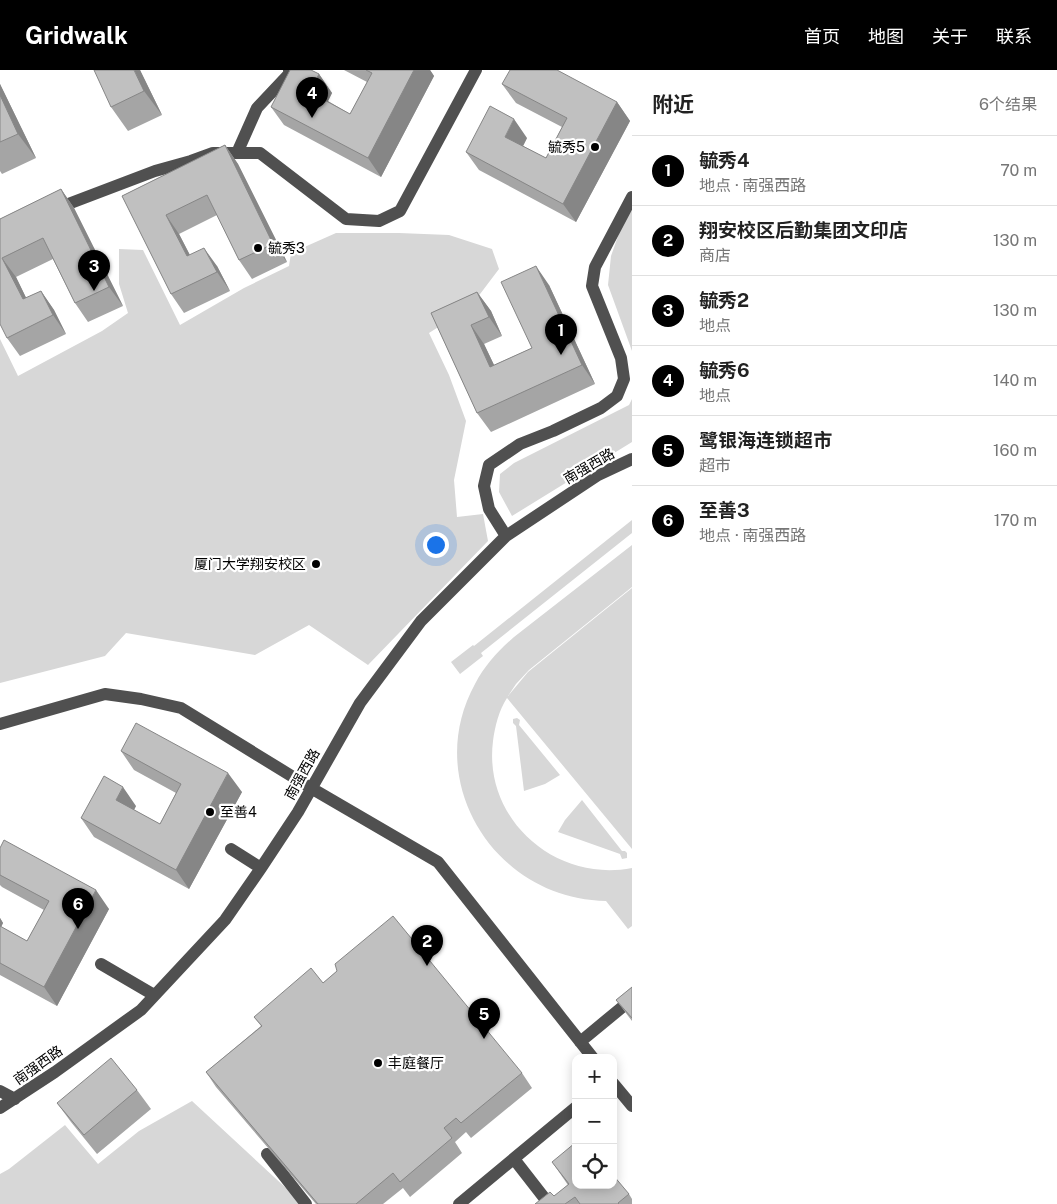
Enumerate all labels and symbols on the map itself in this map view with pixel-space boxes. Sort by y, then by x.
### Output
pin: 4 [296,77,328,118]
place label: 毓秀5 [548,139,585,155]
marker: 毓秀5 [589,141,601,153]
place label: 毓秀3 [268,240,305,256]
marker: 毓秀3 [252,242,264,254]
pin: 3 [78,250,110,291]
pin: 1 [545,314,577,355]
street label: 南强西路 [561,445,617,487]
your location [423,532,449,558]
place label: 厦门大学翔安校区 [194,556,306,572]
marker: 厦门大学翔安校区 [310,558,322,570]
street label: 南强西路 [281,746,323,802]
place label: 至善4 [220,804,257,820]
marker: 至善4 [204,806,216,818]
pin: 6 [62,888,94,929]
pin: 2 [411,925,443,966]
pin: 5 [468,998,500,1039]
street label: 南强西路 [10,1042,66,1088]
place label: 丰庭餐厅 [388,1055,444,1071]
marker: 丰庭餐厅 [372,1057,384,1069]

